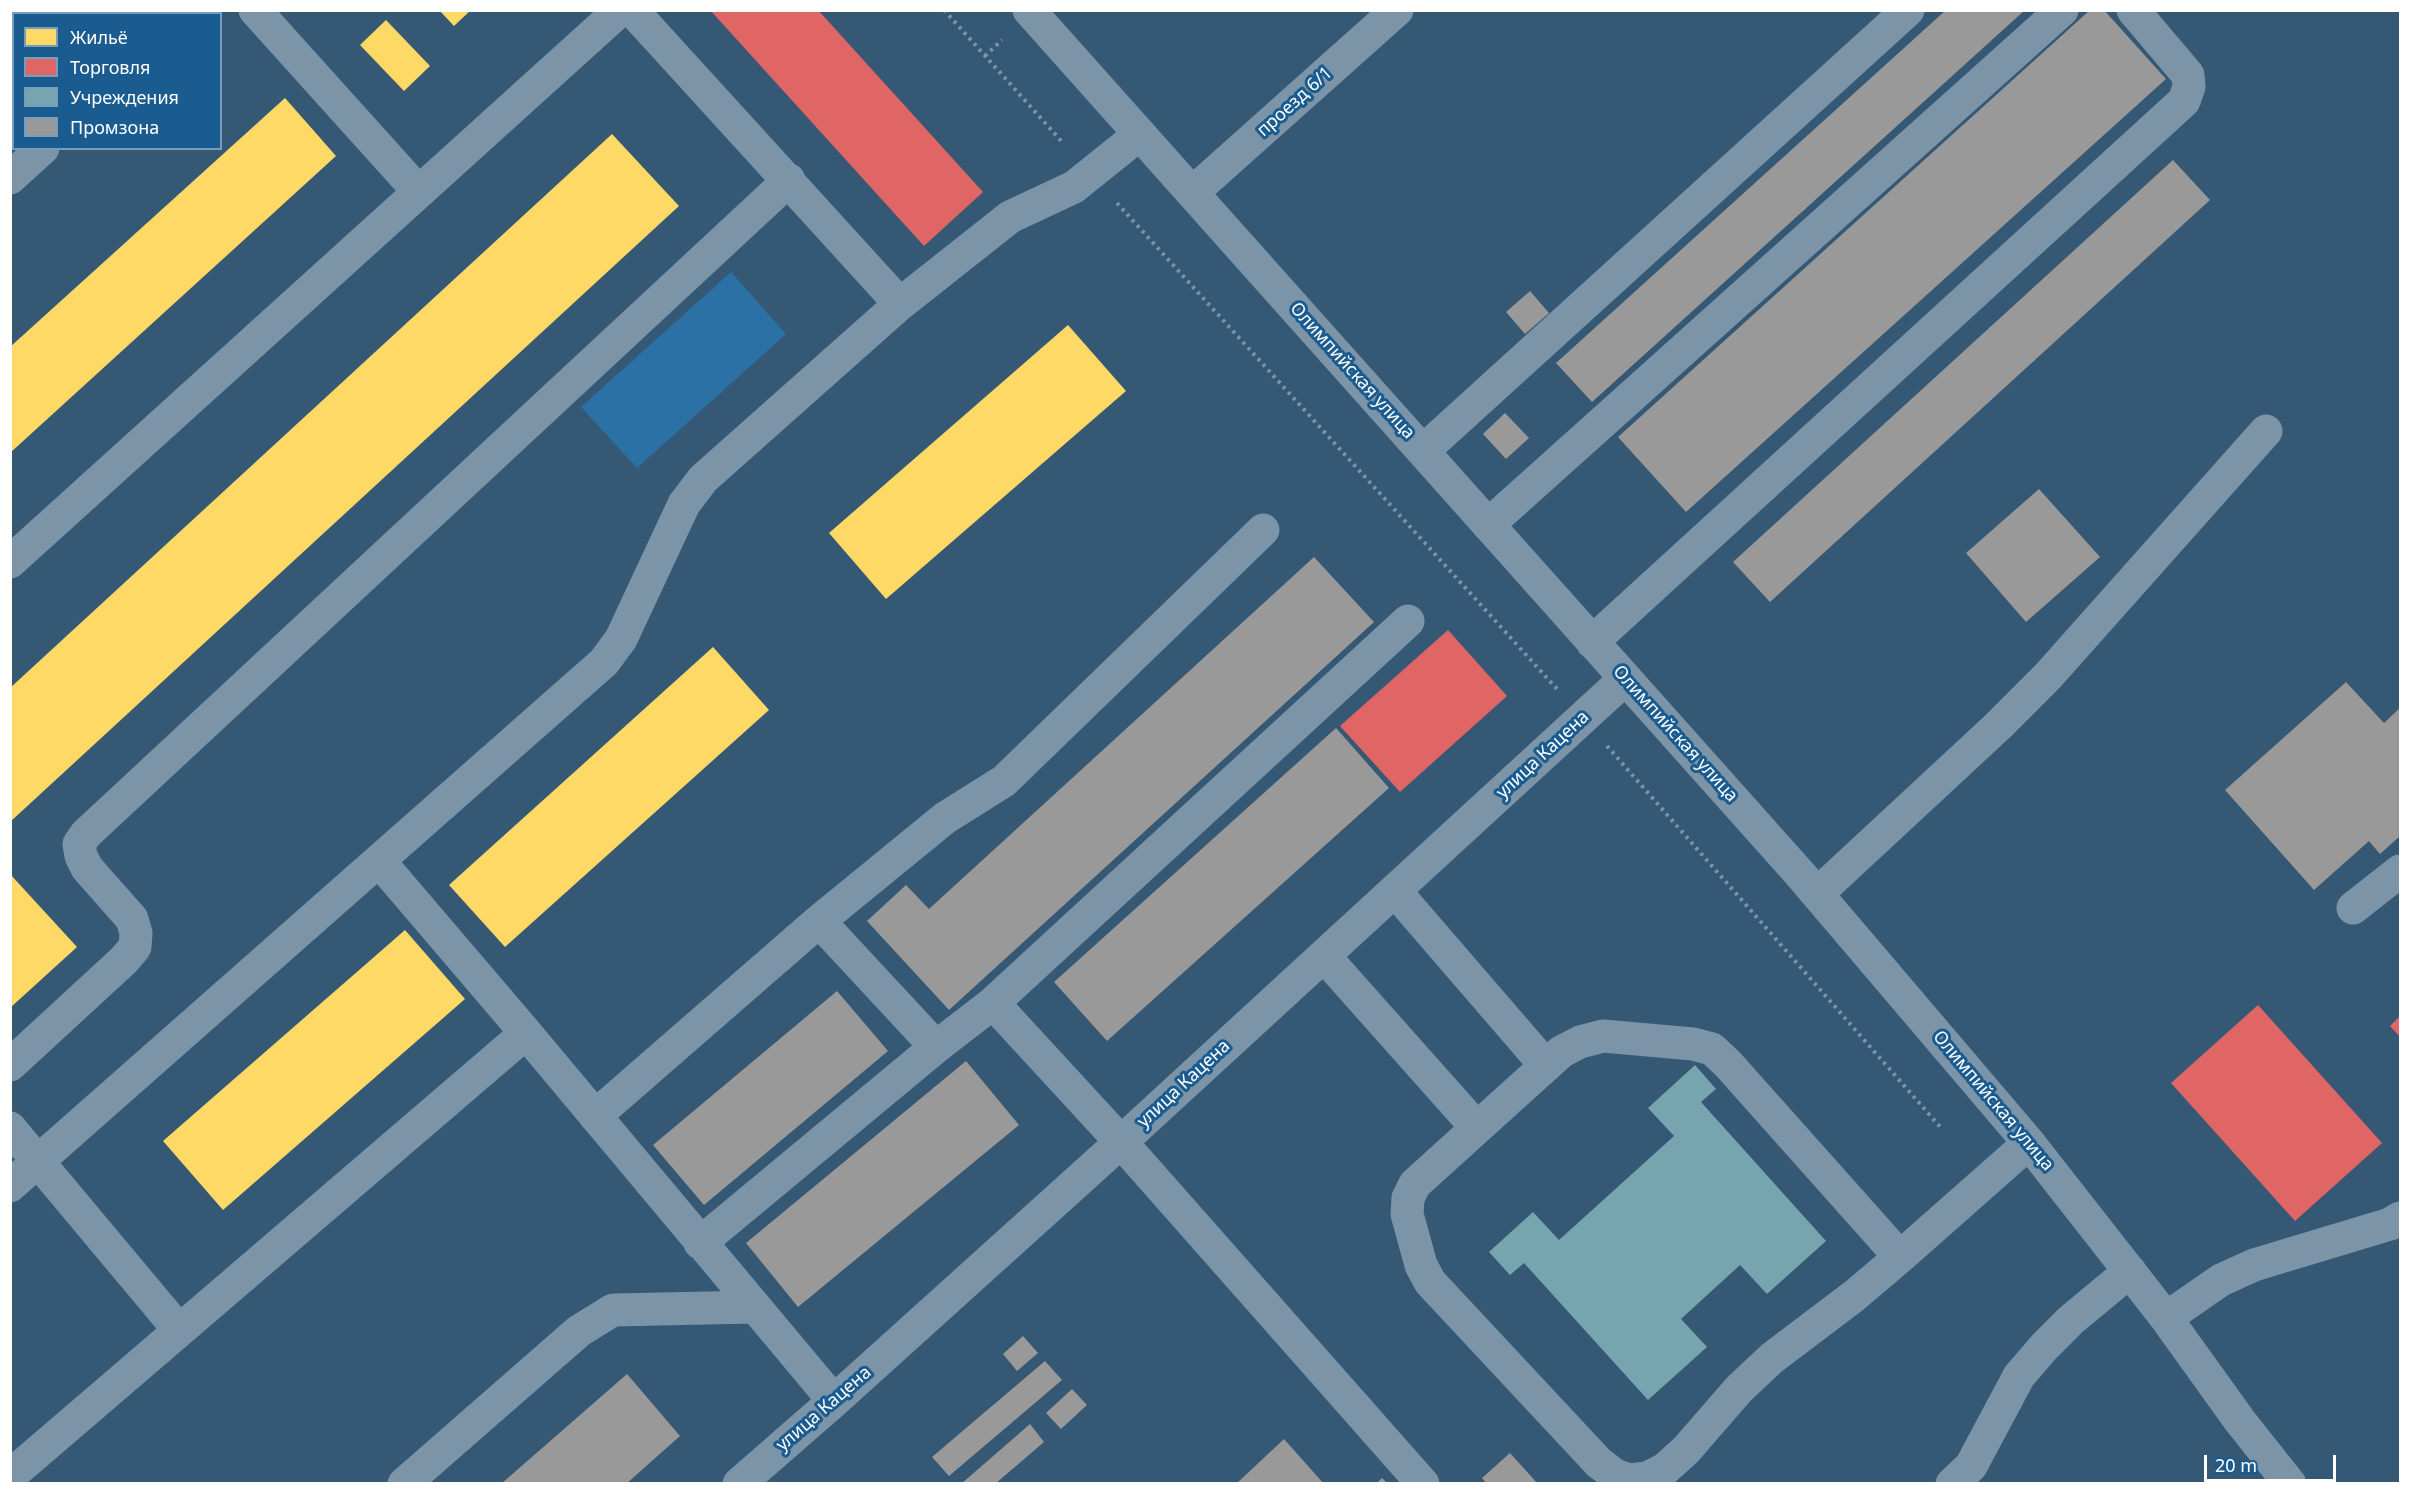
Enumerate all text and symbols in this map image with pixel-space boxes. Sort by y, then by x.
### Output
legend [12,12,222,150]
text: Жильё [70,25,128,49]
text: Торговля [70,55,150,79]
street label: проезд 6/1 [1253,62,1337,142]
text: Учреждения [70,85,179,109]
text: Промзона [70,115,159,139]
street label: Олимпийская улица [1285,298,1419,444]
street label: Олимпийская улица [1608,661,1742,807]
street label: улица Кацена [1492,707,1594,803]
street label: Олимпийская улица [1928,1026,2058,1176]
street label: улица Кацена [1133,1036,1235,1132]
street label: улица Кацена [772,1362,876,1456]
scale bar [2207,1443,2339,1481]
text: 20 m [2215,1453,2257,1477]

